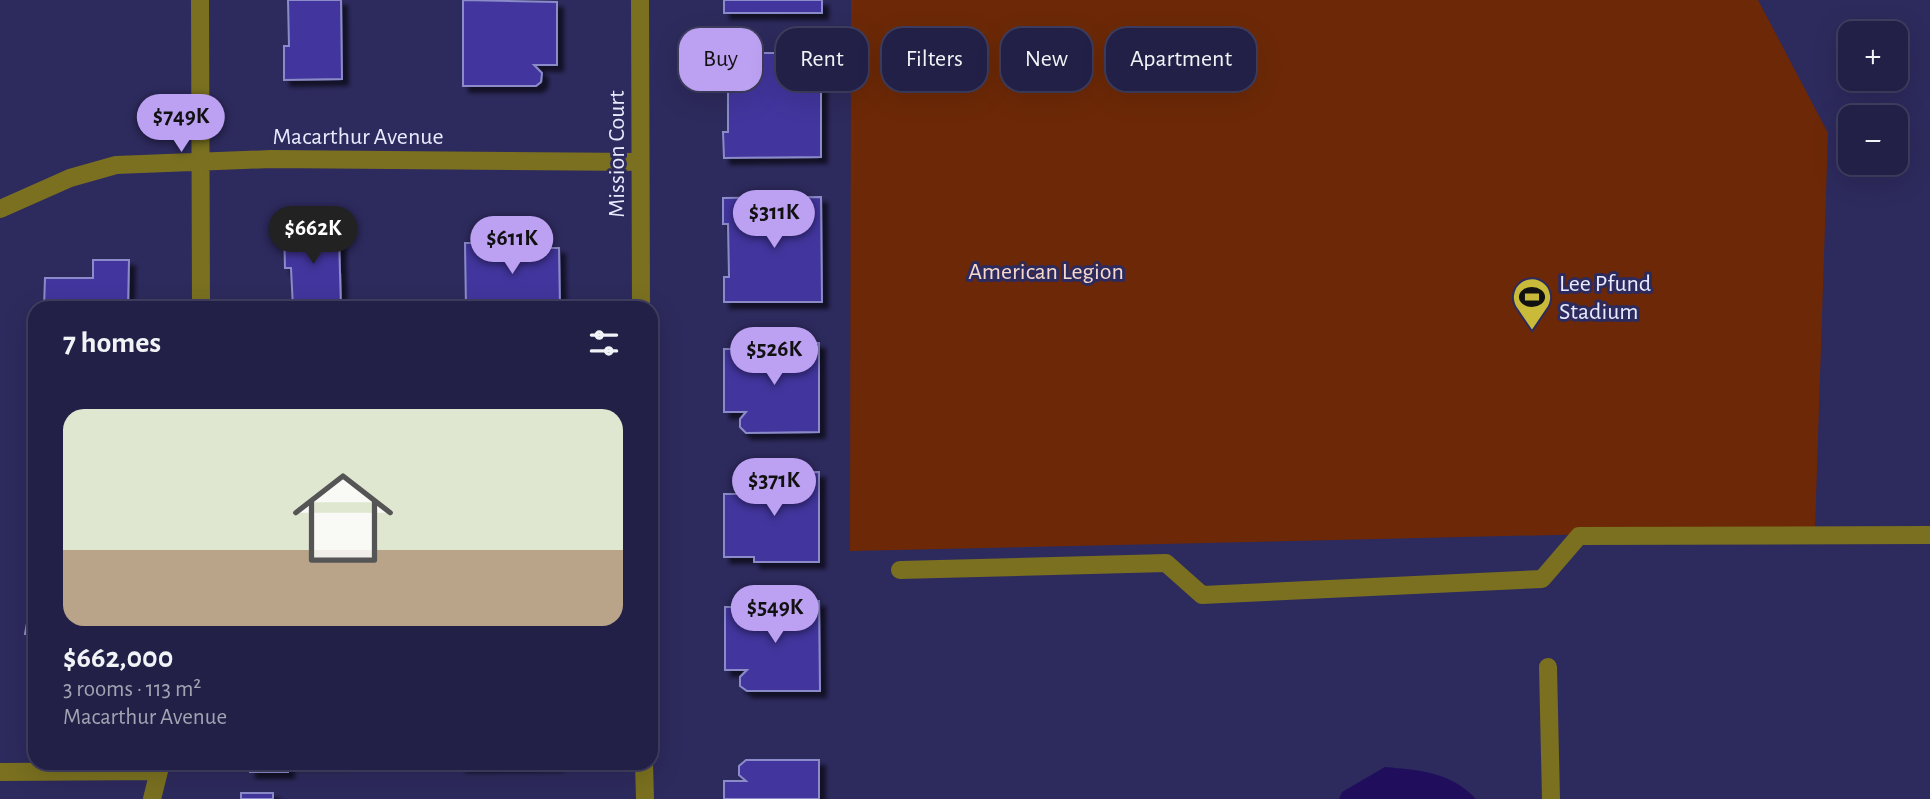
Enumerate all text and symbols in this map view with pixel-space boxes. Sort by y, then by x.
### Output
map controls [1838,21,1908,175]
button: + [1838,21,1908,91]
chip: Buy [679,28,762,91]
chip: Rent [776,28,868,91]
chip: Filters [882,28,987,91]
chip: New [1001,28,1092,91]
chip: Apartment [1106,28,1256,91]
street label: Mission Court [605,90,629,218]
pin: $749K [132,94,230,154]
text: $749K [153,105,209,128]
button: − [1838,105,1908,175]
street label: Macarthur Avenue [272,125,444,149]
pin: $311K [725,190,823,250]
text: $311K [749,201,799,224]
pin: $662K [264,206,362,266]
pin: $611K [463,216,561,276]
text: $662K [285,217,341,240]
text: $611K [486,227,538,250]
park label: American Legion [968,260,1124,284]
place label: Lee Pfund Stadium [1559,272,1651,324]
sports icon: Lee Pfund Stadium [1511,276,1553,331]
icon: filters [585,324,623,362]
text: 7 homes [63,328,161,358]
pin: $526K [725,328,823,387]
text: $526K [746,338,802,361]
icon: home [280,455,406,581]
pin: $371K [725,458,823,518]
text: $371K [748,469,800,492]
pin: $549K [726,586,824,645]
text: $549K [747,596,803,619]
text: $662,000 [63,643,173,673]
text: 3 rooms · 113 m² [63,678,201,701]
text: Macarthur Avenue [63,706,227,729]

